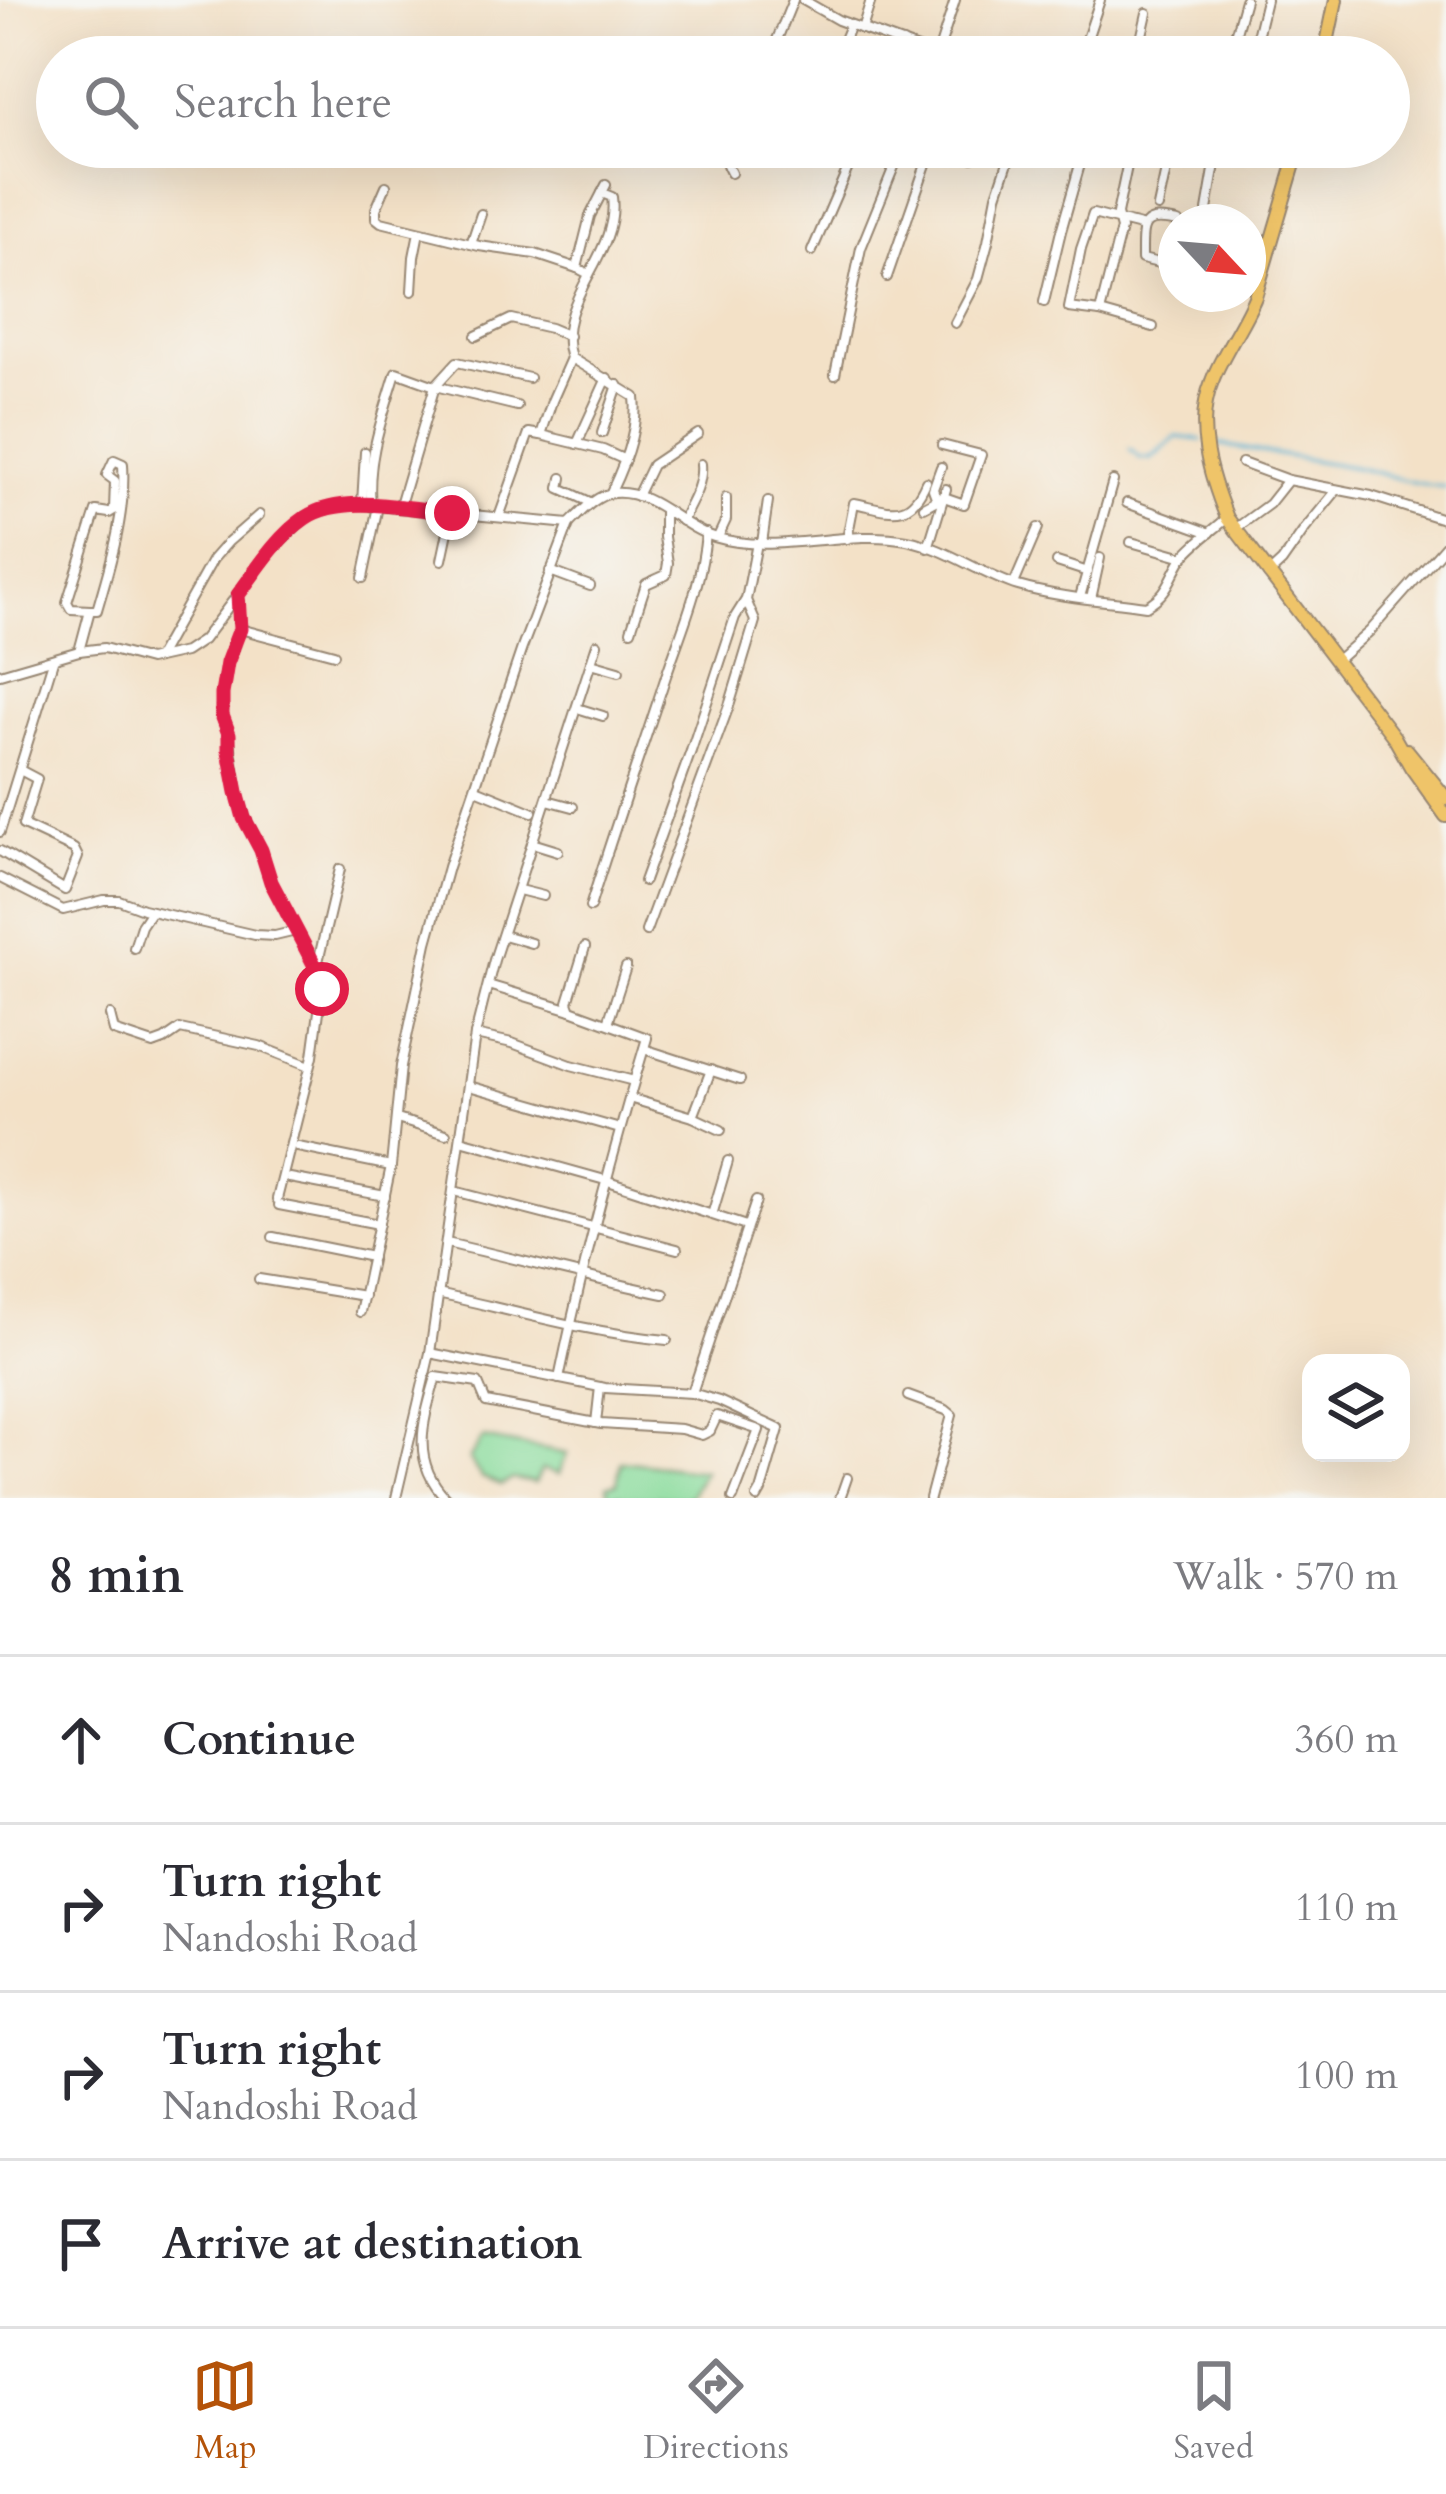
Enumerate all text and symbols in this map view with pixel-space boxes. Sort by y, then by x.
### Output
search box [36,36,1410,168]
icon: search [78,69,144,135]
text: Search here [174,72,392,133]
north arrow [1158,204,1266,312]
route end [425,486,479,540]
route start [295,962,349,1016]
map controls [1302,1354,1410,1462]
button: layers [1302,1354,1410,1462]
text: 8 min [48,1541,184,1611]
text: Walk · 570 m [1173,1550,1398,1603]
icon: ahead [48,1707,114,1773]
text: Continue [162,1709,356,1770]
text: 360 m [1295,1713,1398,1766]
text: Turn right [162,1851,381,1912]
icon: right [48,1875,114,1941]
text: 110 m [1295,1881,1398,1934]
text: Nandoshi Road [162,1912,418,1965]
text: Turn right [162,2019,381,2080]
icon: right [48,2043,114,2109]
text: 100 m [1295,2049,1398,2102]
text: Nandoshi Road [162,2080,418,2133]
icon: arrive [48,2211,114,2277]
text: Arrive at destination [162,2213,582,2274]
tab: Map [192,2353,258,2470]
tab: Directions [643,2353,789,2470]
tab: Saved [1174,2353,1254,2470]

